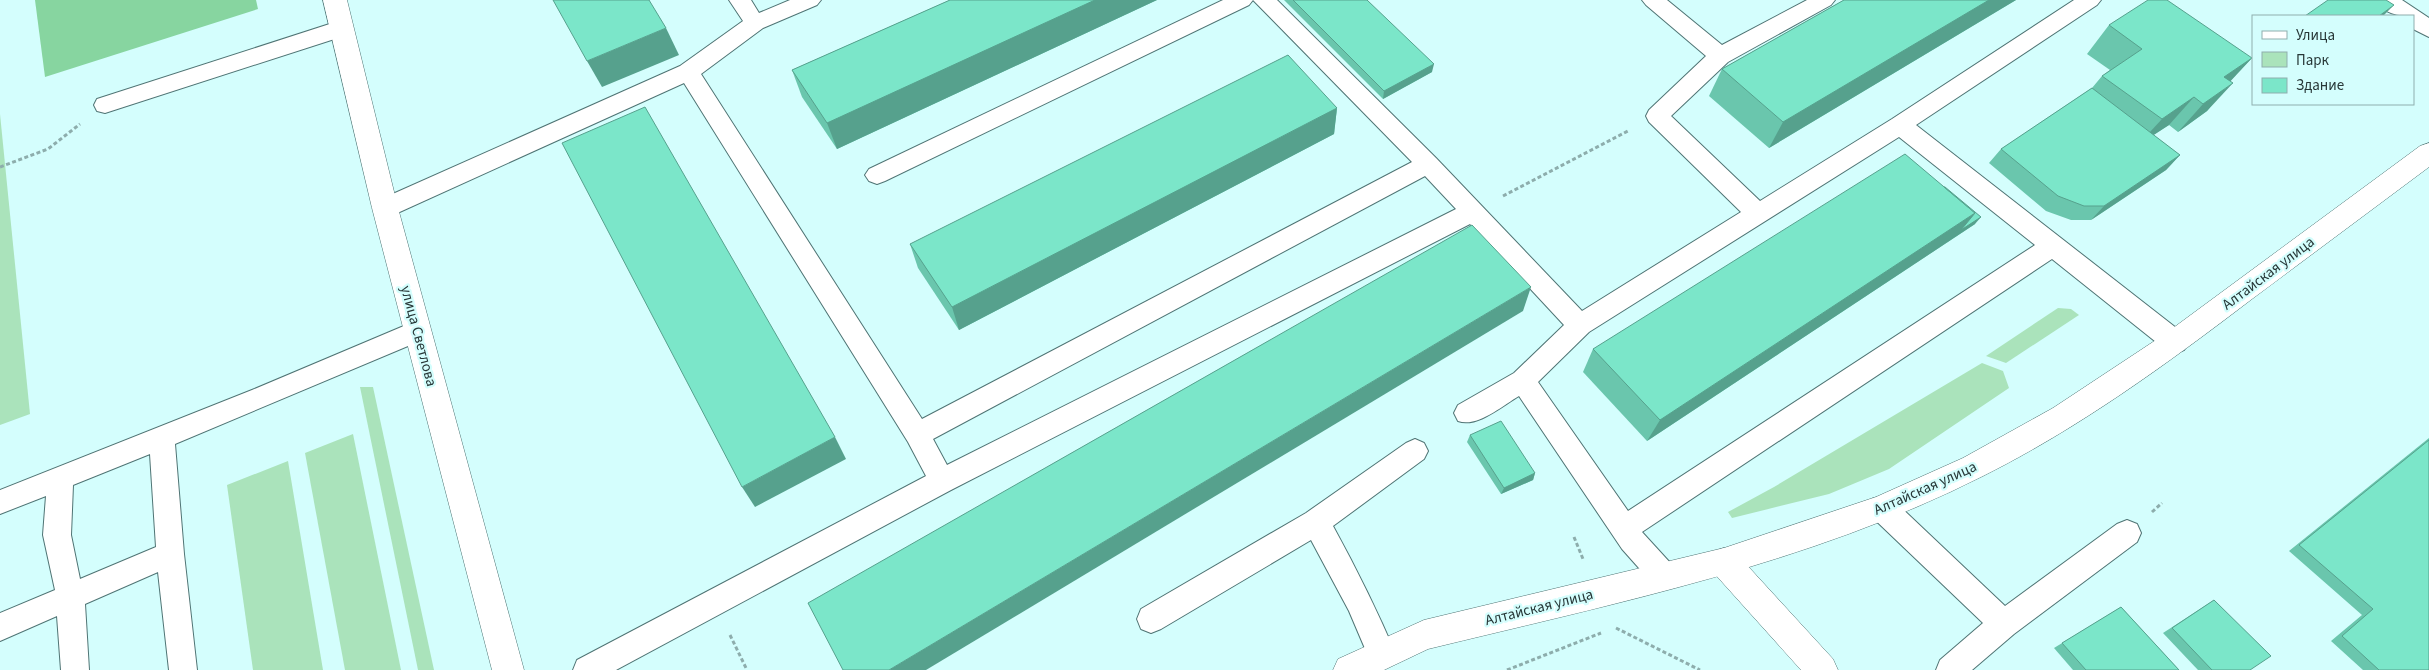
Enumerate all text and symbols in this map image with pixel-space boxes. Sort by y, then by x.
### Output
legend [2252,15,2414,105]
text: Улица [2296,25,2335,46]
text: Парк [2296,50,2330,71]
text: Здание [2296,75,2344,96]
street label: Алтайская улица [2218,232,2319,315]
street label: улица Светлова [395,283,442,389]
street label: Алтайская улица [1870,456,1980,521]
street label: Алтайская улица [1483,584,1595,631]

